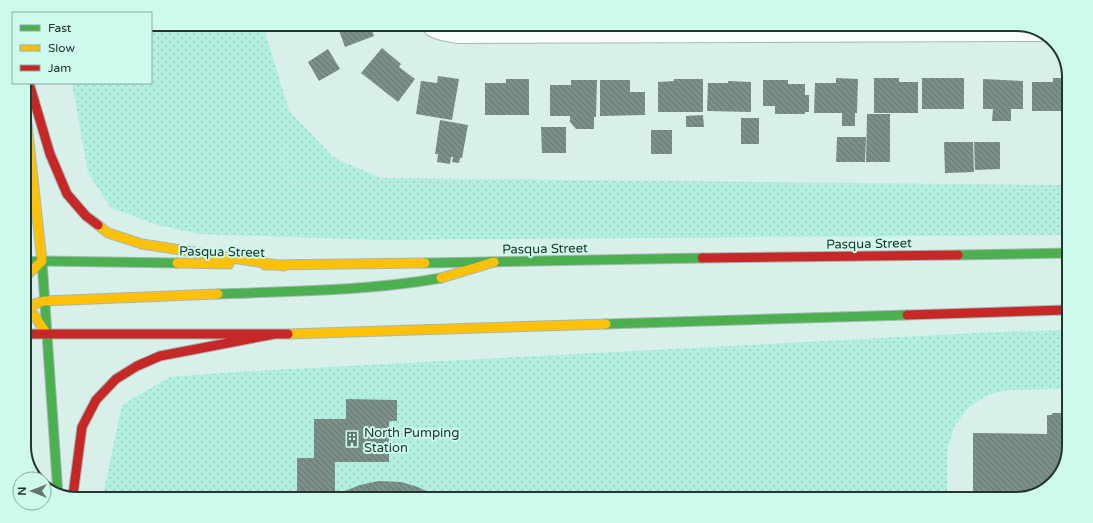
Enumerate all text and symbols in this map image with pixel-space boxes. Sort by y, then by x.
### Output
legend [12,12,152,84]
text: Fast [48,21,72,35]
text: Slow [48,41,75,55]
text: Jam [48,61,71,75]
street label: Pasqua Street [826,235,912,253]
street label: Pasqua Street [502,240,588,258]
street label: Pasqua Street [179,243,265,261]
place label: North Pumping Station [364,425,459,456]
building icon: North Pumping Station [343,430,361,448]
north arrow [12,471,52,511]
text: N [16,487,29,495]

